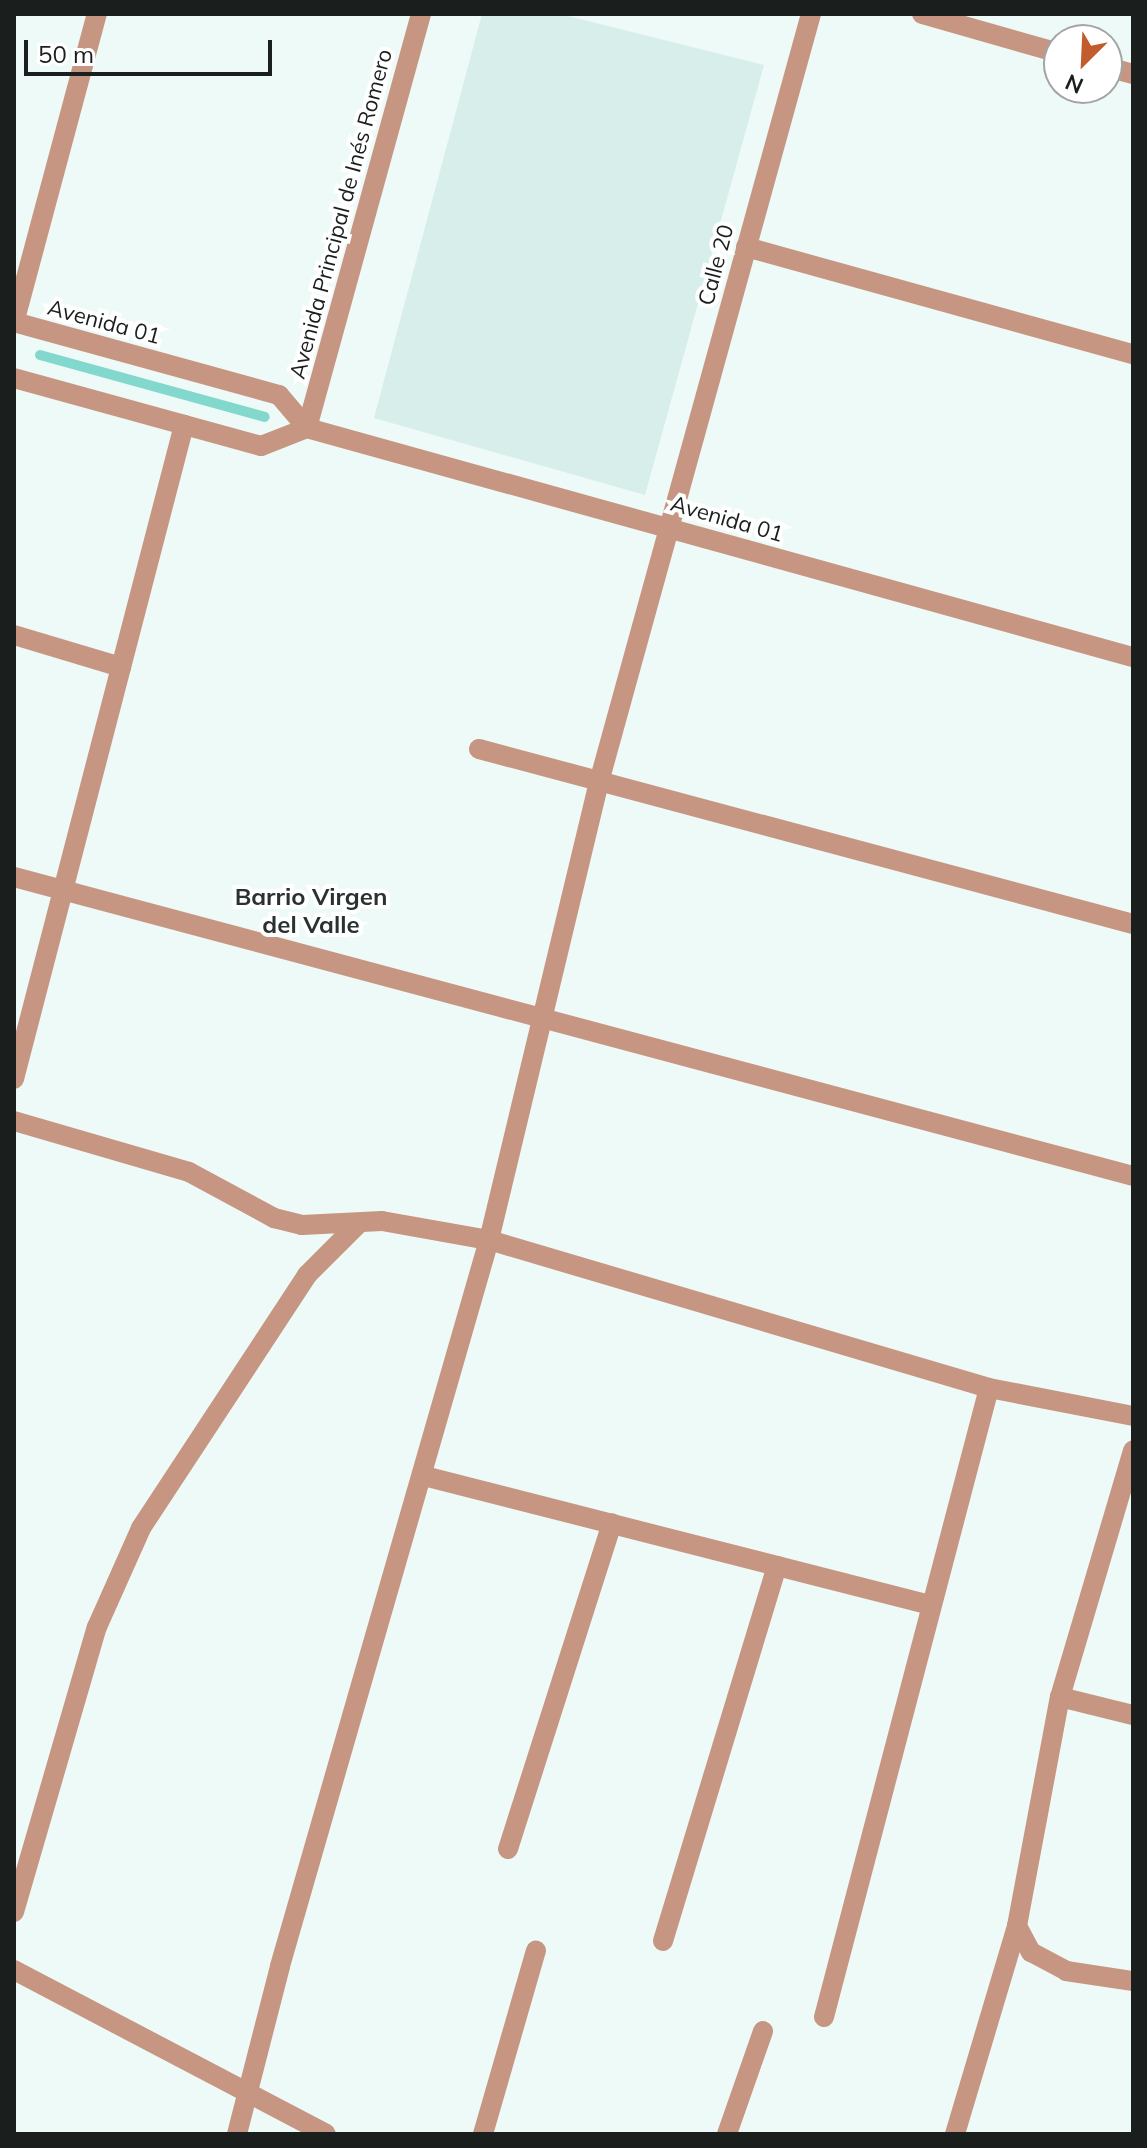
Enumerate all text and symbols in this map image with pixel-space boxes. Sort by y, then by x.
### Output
scale bar [28,24,276,74]
north arrow [1043,24,1123,104]
text: 50 m [38,39,94,69]
street label: Avenida Principal de Inés Romero [284,46,398,382]
text: N [1061,68,1087,100]
street label: Calle 20 [693,222,739,308]
street label: Avenida 01 [45,294,163,350]
street label: Avenida 01 [668,490,786,548]
district label: Barrio Virgen del Valle [235,883,387,939]

